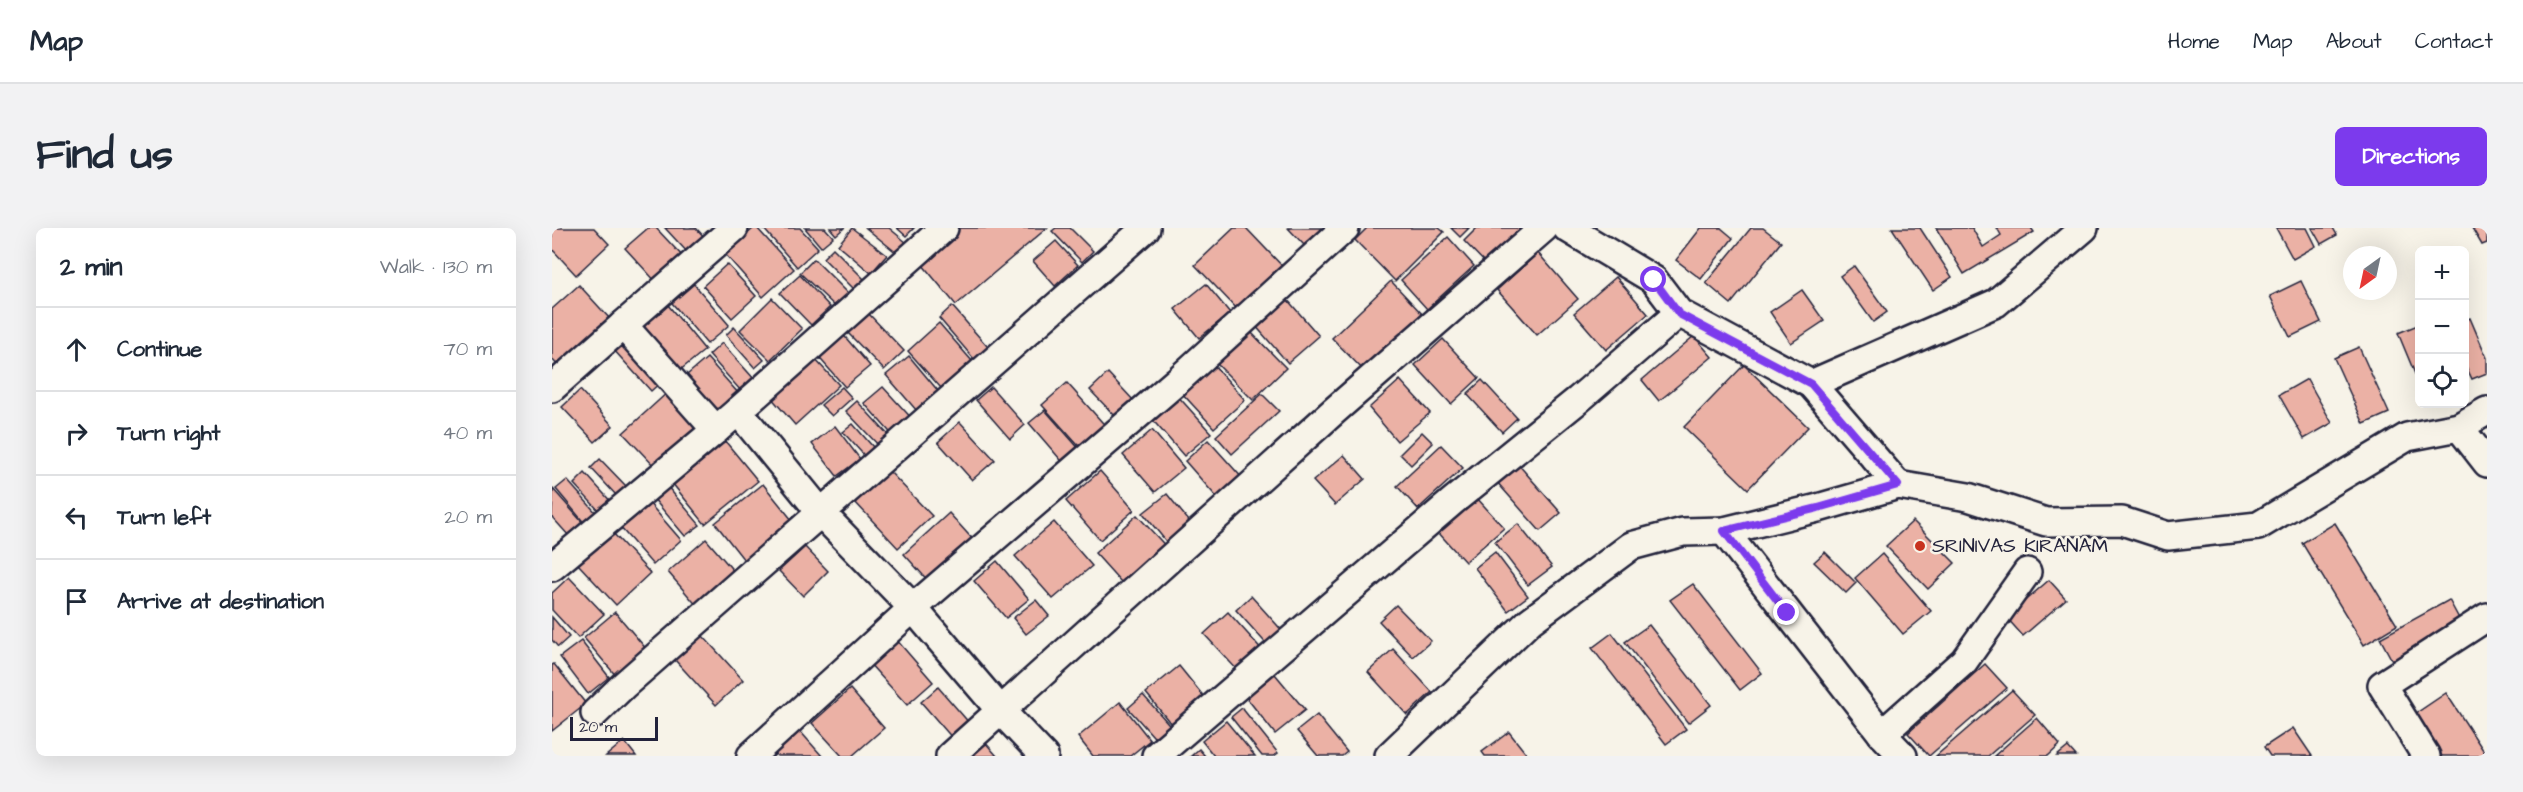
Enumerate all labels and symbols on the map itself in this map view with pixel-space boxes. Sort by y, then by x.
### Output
north arrow [2343,246,2397,300]
route start [1640,266,1666,292]
place label: SRINIVAS KIRANAM [1932,532,2108,560]
marker: SRINIVAS KIRANAM [1913,539,1927,553]
route end [1773,599,1799,625]
scale bar [570,714,658,742]

